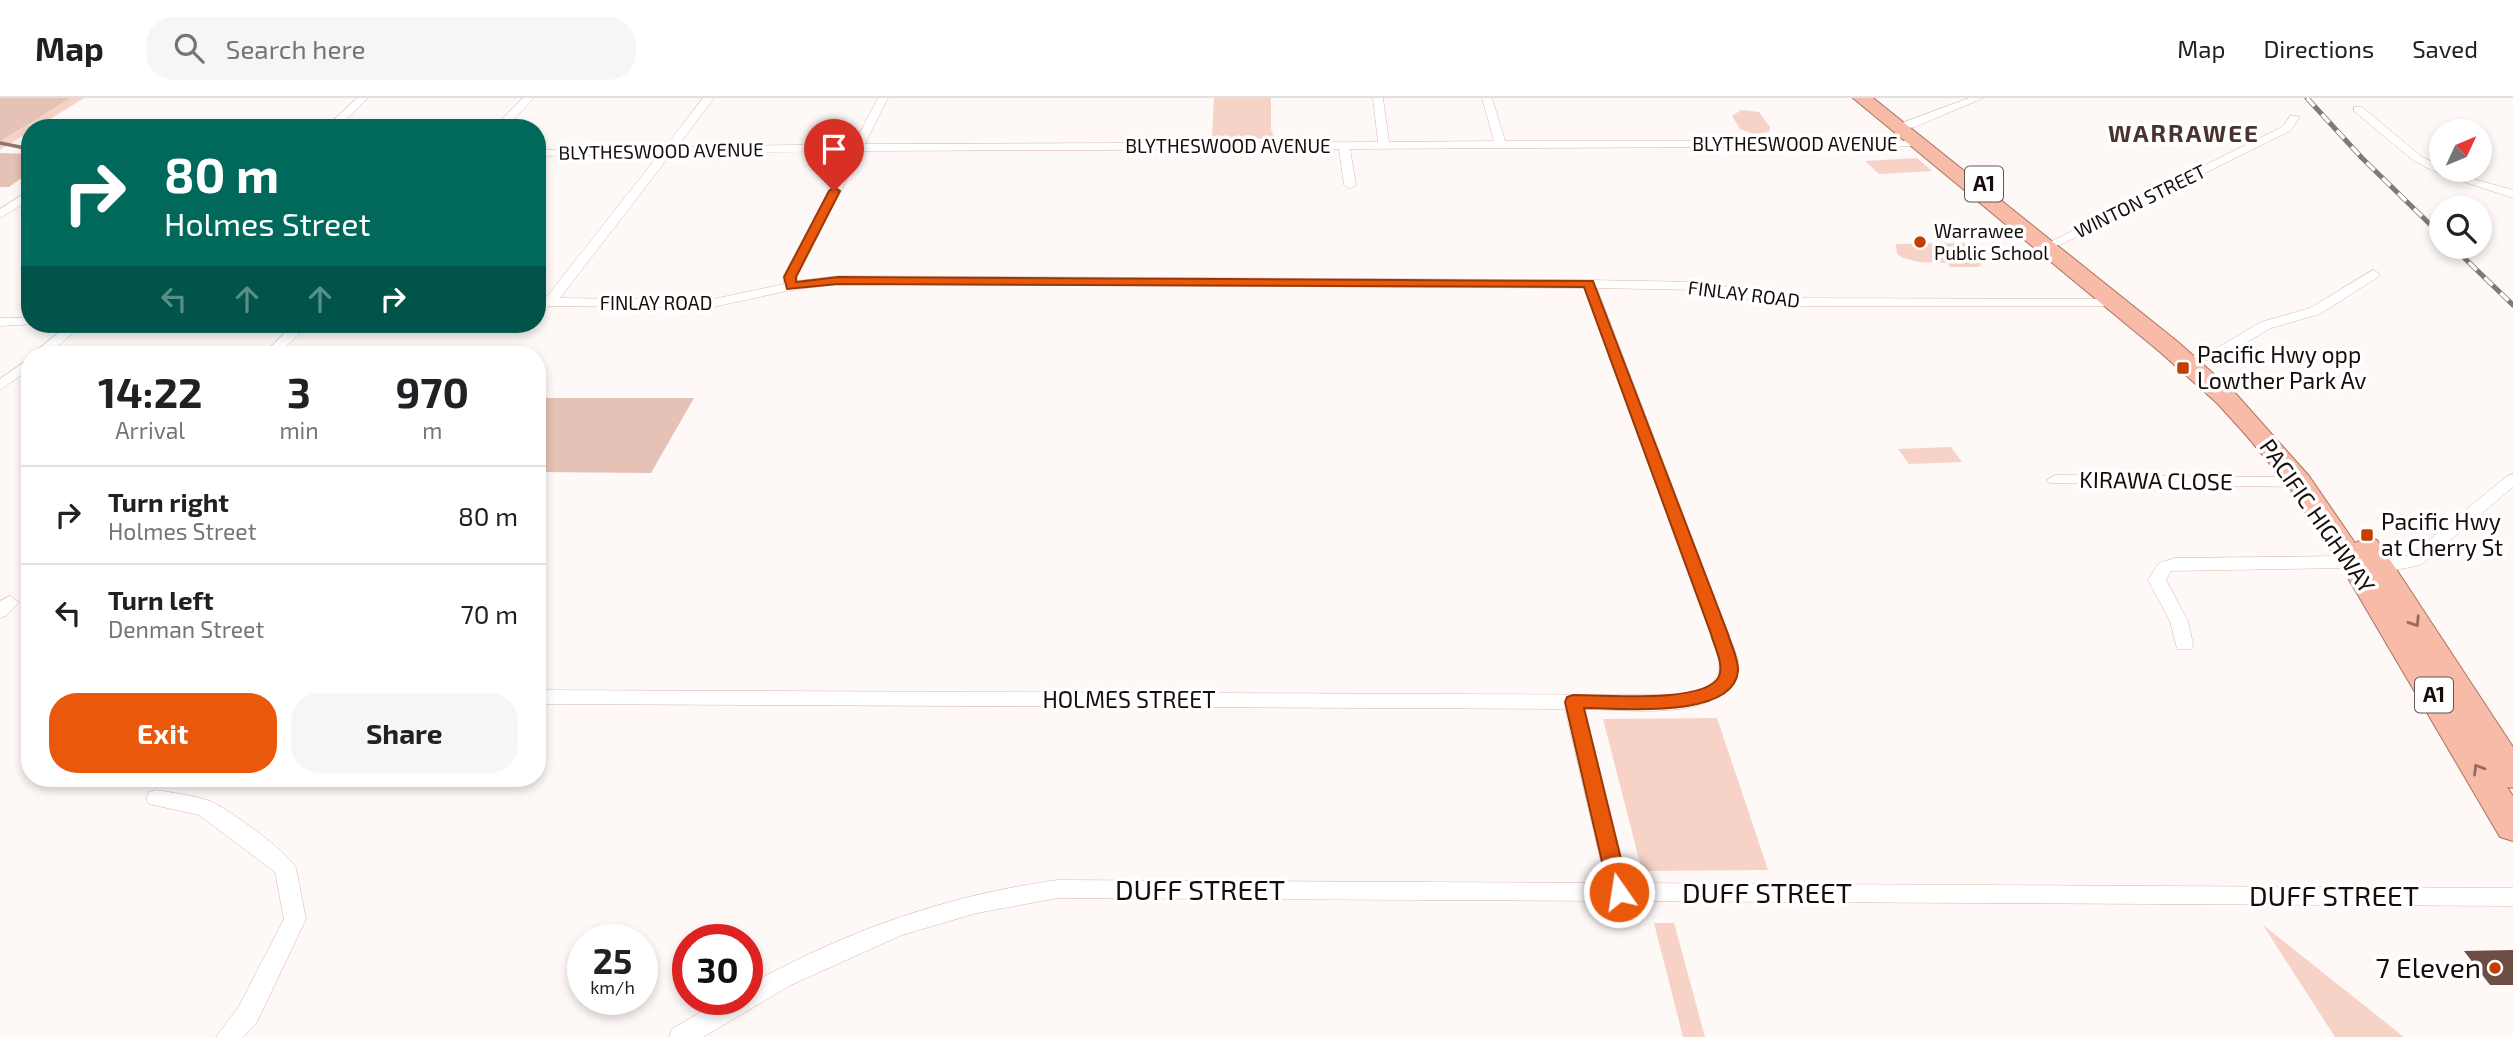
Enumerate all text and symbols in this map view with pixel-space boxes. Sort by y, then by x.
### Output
search box [146,17,636,80]
text: Map [35,28,104,68]
icon: search [170,29,208,67]
text: Search here [226,33,365,64]
text: Map [2177,34,2225,63]
text: Directions [2263,34,2374,63]
text: Saved [2412,34,2478,63]
district label: WARRAWEE [2108,118,2260,147]
pin [804,119,864,191]
north arrow [2429,119,2492,182]
map controls [2429,119,2492,259]
icon: arrive [815,130,853,168]
street label: BLYTHESWOOD AVENUE [1692,132,1898,155]
street label: BLYTHESWOOD AVENUE [1125,134,1331,157]
street label: BLYTHESWOOD AVENUE [558,137,764,164]
text: 80 m [164,144,279,203]
icon: right [49,147,140,238]
street label: WINTON STREET [2070,159,2209,242]
road number: A1 [1965,166,2003,202]
button: search [2429,196,2492,259]
text: Holmes Street [164,204,371,242]
place label: Warrawee Public School [1934,219,2049,264]
marker: Warrawee Public School [1912,234,1928,250]
street label: FINLAY ROAD [1687,275,1801,312]
icon: left [155,280,193,318]
icon: ahead [228,280,266,318]
icon: ahead [301,280,339,318]
icon: right [374,280,412,318]
street label: FINLAY ROAD [600,291,712,314]
place label: Pacific Hwy opp Lowther Park Av [2197,340,2367,394]
marker: Pacific Hwy opp Lowther Park Av [2175,360,2191,376]
text: 14:22 [98,366,202,416]
text: 3 [287,366,311,416]
text: 970 [396,366,469,416]
text: Arrival [115,416,185,444]
text: min [279,416,319,444]
text: m [422,416,442,444]
street label: PACIFIC HIGHWAY [2254,433,2381,598]
street label: KIRAWA CLOSE [2079,465,2233,495]
text: Turn right [108,486,229,517]
icon: right [49,496,87,534]
text: 80 m [458,500,518,531]
place label: Pacific Hwy at Cherry St [2381,507,2503,561]
text: Holmes Street [108,517,257,545]
marker: Pacific Hwy at Cherry St [2359,527,2375,543]
text: Turn left [108,584,214,615]
icon: left [49,594,87,632]
text: 70 m [460,598,518,629]
one-way arrow [2407,614,2420,627]
text: Denman Street [108,615,264,643]
road number: A1 [2415,678,2453,712]
street label: HOLMES STREET [1042,685,1216,713]
button: Exit [49,693,277,773]
button: Share [291,693,518,773]
one-way arrow [2473,763,2486,776]
position arrow [1582,855,1656,929]
street label: DUFF STREET [1115,872,1285,906]
street label: DUFF STREET [1682,875,1852,909]
street label: DUFF STREET [2249,878,2419,912]
speed limit sign: 30 [672,924,763,1015]
text: 25 [593,939,632,981]
place label: 7 Eleven [2375,950,2481,984]
marker: 7 Eleven [2487,960,2503,976]
text: km/h [590,976,635,998]

